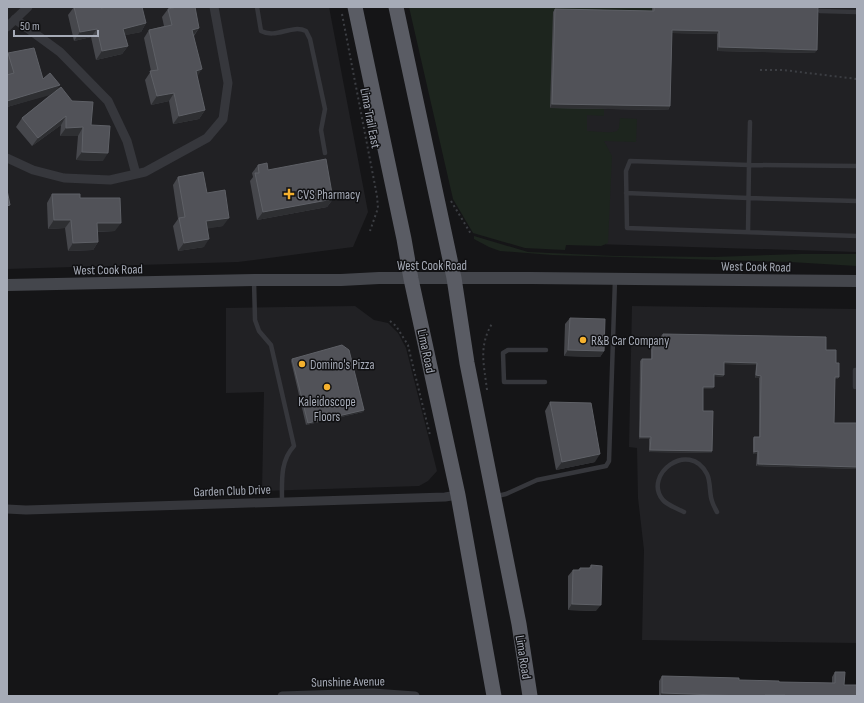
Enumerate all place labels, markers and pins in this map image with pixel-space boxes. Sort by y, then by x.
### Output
place label: CVS Pharmacy [297,187,360,203]
marker: CVS Pharmacy [284,189,294,199]
place label: R&B Car Company [591,333,669,349]
marker: R&B Car Company [578,335,588,345]
place label: Domino's Pizza [310,357,375,373]
marker: Domino's Pizza [297,359,307,369]
marker: Kaleidoscope Floors [322,382,332,392]
place label: Kaleidoscope Floors [298,394,356,425]

